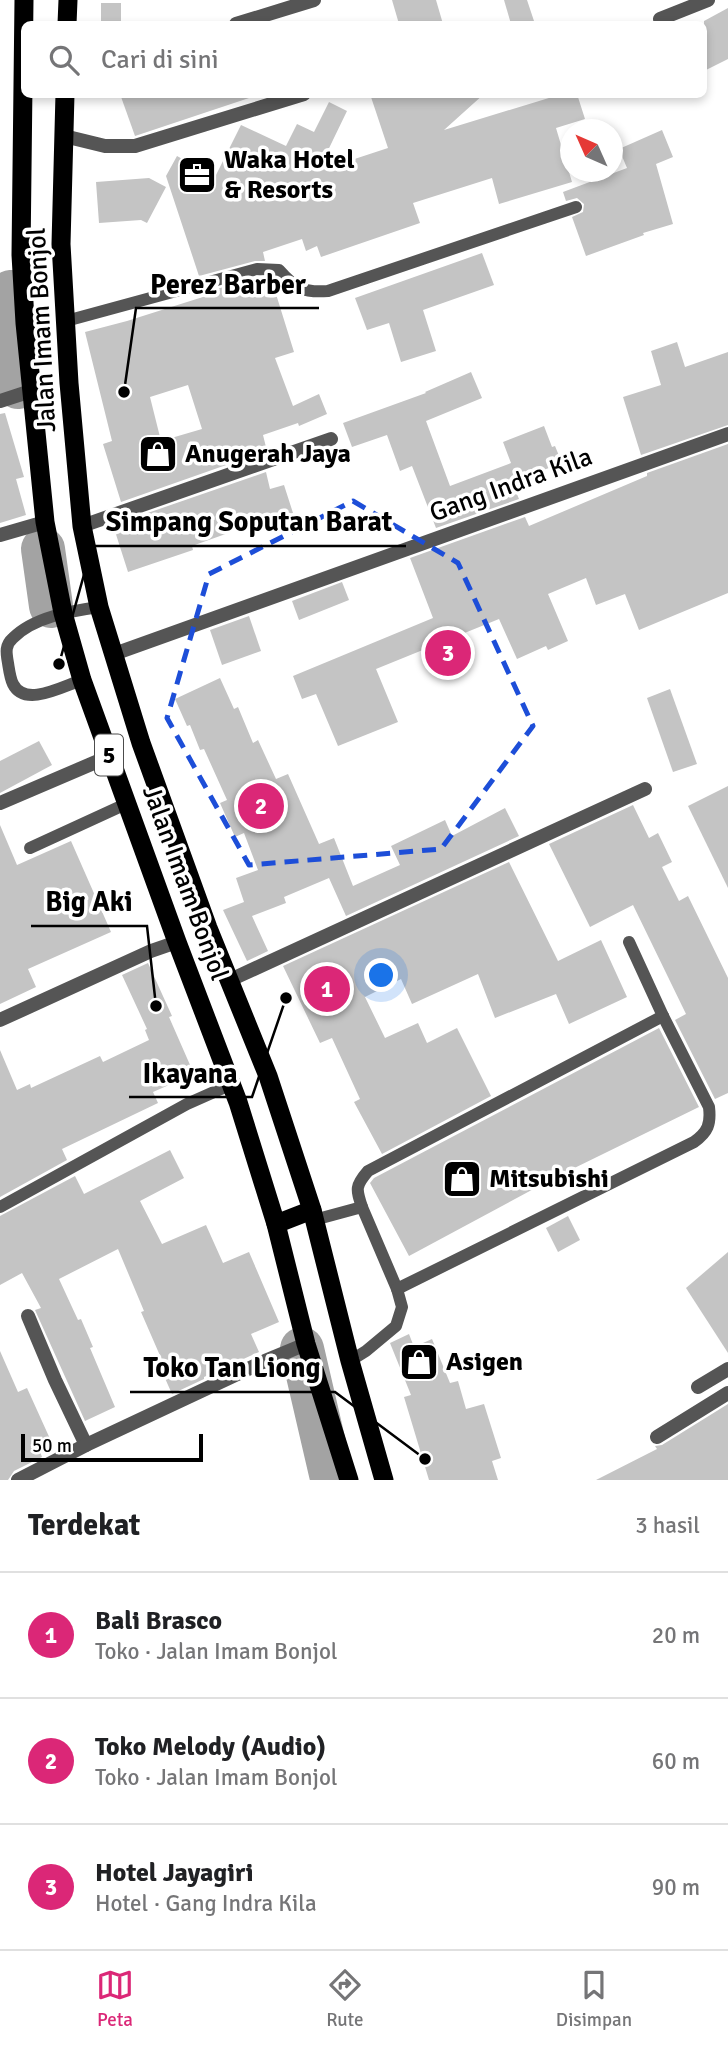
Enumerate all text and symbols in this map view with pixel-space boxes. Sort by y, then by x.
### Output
search box [21,21,707,98]
icon: search [45,41,83,79]
text: Cari di sini [101,44,219,76]
north arrow [560,119,623,182]
place label: Waka Hotel & Resorts [224,144,355,206]
office icon: Waka Hotel & Resorts [176,154,218,196]
street label: Jalan Imam Bonjol [21,227,63,433]
callout: Perez Barber [136,259,319,308]
text: Perez Barber [150,268,307,302]
shop icon: Anugerah Jaya [137,433,179,475]
place label: Anugerah Jaya [185,438,351,470]
street label: Gang Indra Kila [425,441,597,529]
callout: Simpang Soputan Barat [92,497,406,546]
text: Simpang Soputan Barat [106,505,393,539]
pin: 3 [425,627,471,679]
road number: 5 [95,734,123,776]
pin: 2 [238,780,284,832]
street label: Jalan Imam Bonjol [135,781,235,985]
callout: Big Aki [31,877,147,926]
text: Big Aki [45,885,133,919]
your location [364,958,398,992]
pin: 1 [304,963,350,1015]
callout: Ikayana [129,1048,252,1097]
text: Ikayana [142,1057,238,1091]
shop icon: Mitsubishi [441,1158,483,1200]
place label: Mitsubishi [489,1163,609,1195]
shop icon: Asigen [398,1341,440,1383]
callout: Toko Tan Liong [130,1343,335,1392]
place label: Asigen [446,1346,523,1378]
text: Toko Tan Liong [143,1351,321,1385]
scale bar [21,1431,203,1463]
text: 50 m [32,1434,72,1458]
text: Terdekat [28,1507,140,1544]
text: 3 hasil [635,1511,700,1540]
text: Bali Brasco [95,1605,222,1637]
text: 1 [45,1621,57,1650]
text: 20 m [652,1621,700,1650]
text: Toko · Jalan Imam Bonjol [95,1637,338,1666]
text: Toko Melody (Audio) [95,1731,326,1763]
text: 2 [45,1747,57,1776]
text: 60 m [652,1747,700,1776]
text: Toko · Jalan Imam Bonjol [95,1763,338,1792]
text: Hotel Jayagiri [95,1857,254,1889]
text: 3 [45,1873,57,1902]
text: 90 m [652,1873,700,1902]
text: Hotel · Gang Indra Kila [95,1889,317,1918]
tab: Peta [96,1966,134,2032]
tab: Rute [326,1966,364,2032]
tab: Disimpan [556,1966,632,2032]

